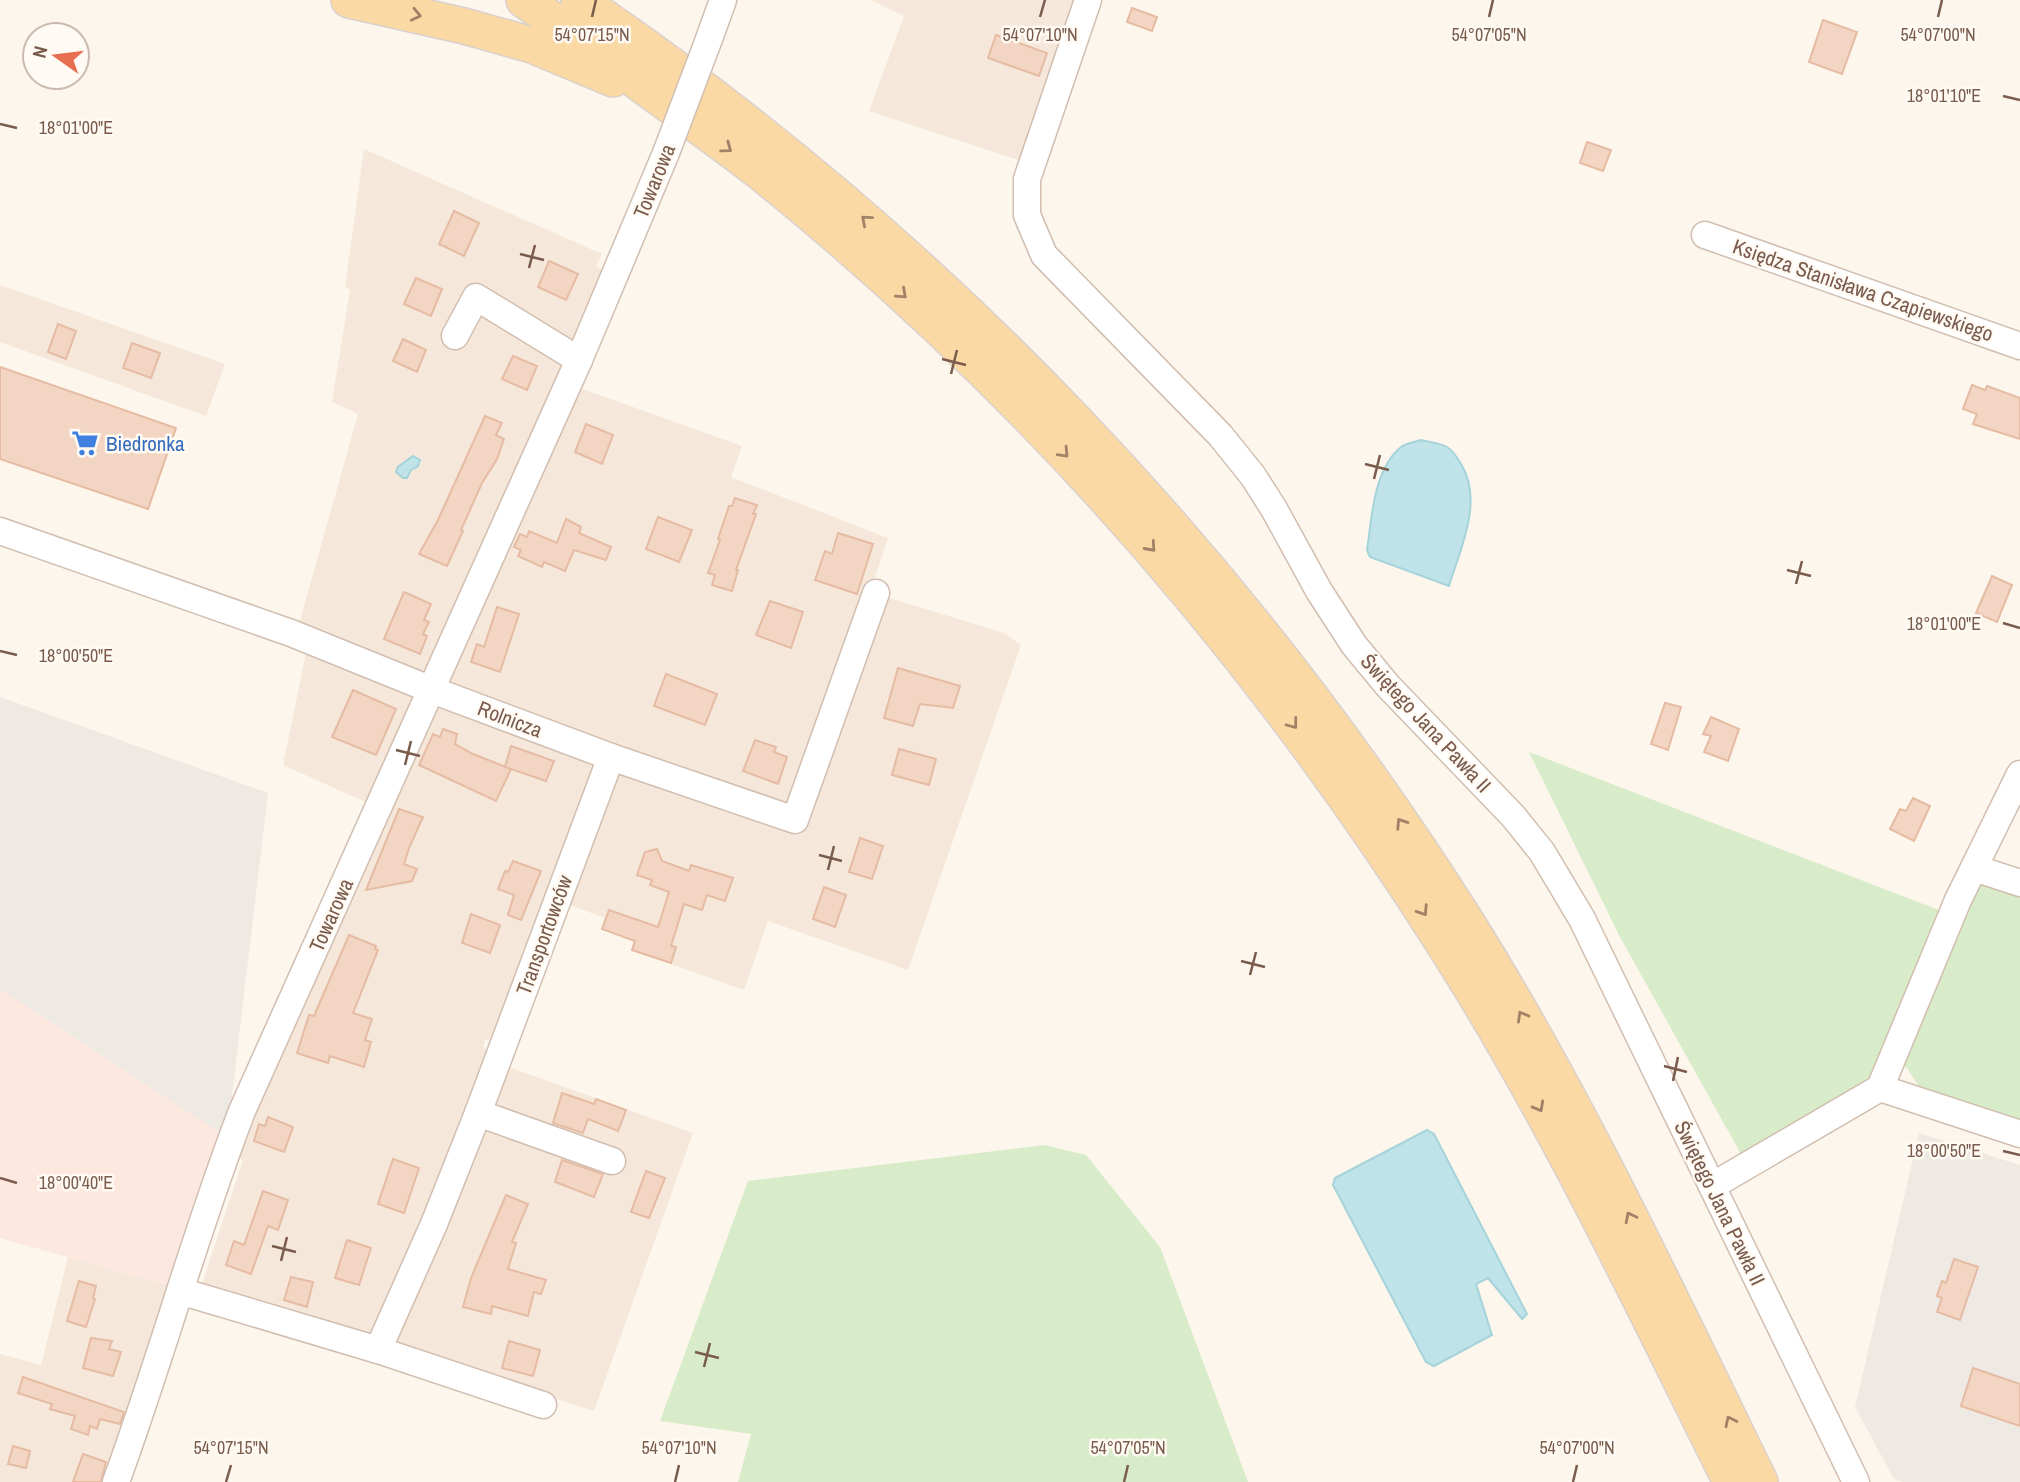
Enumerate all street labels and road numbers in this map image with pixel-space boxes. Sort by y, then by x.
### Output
street label: Towarowa [626,139,682,222]
street label: Księdza Stanisława Czapiewskiego [1729,232,1997,348]
street label: Świętego Jana Pawła II [1354,647,1498,799]
street label: Rolnicza [474,693,547,745]
street label: Transportowców [509,870,579,999]
street label: Towarowa [302,873,360,956]
street label: Świętego Jana Pawła II [1668,1116,1772,1290]

